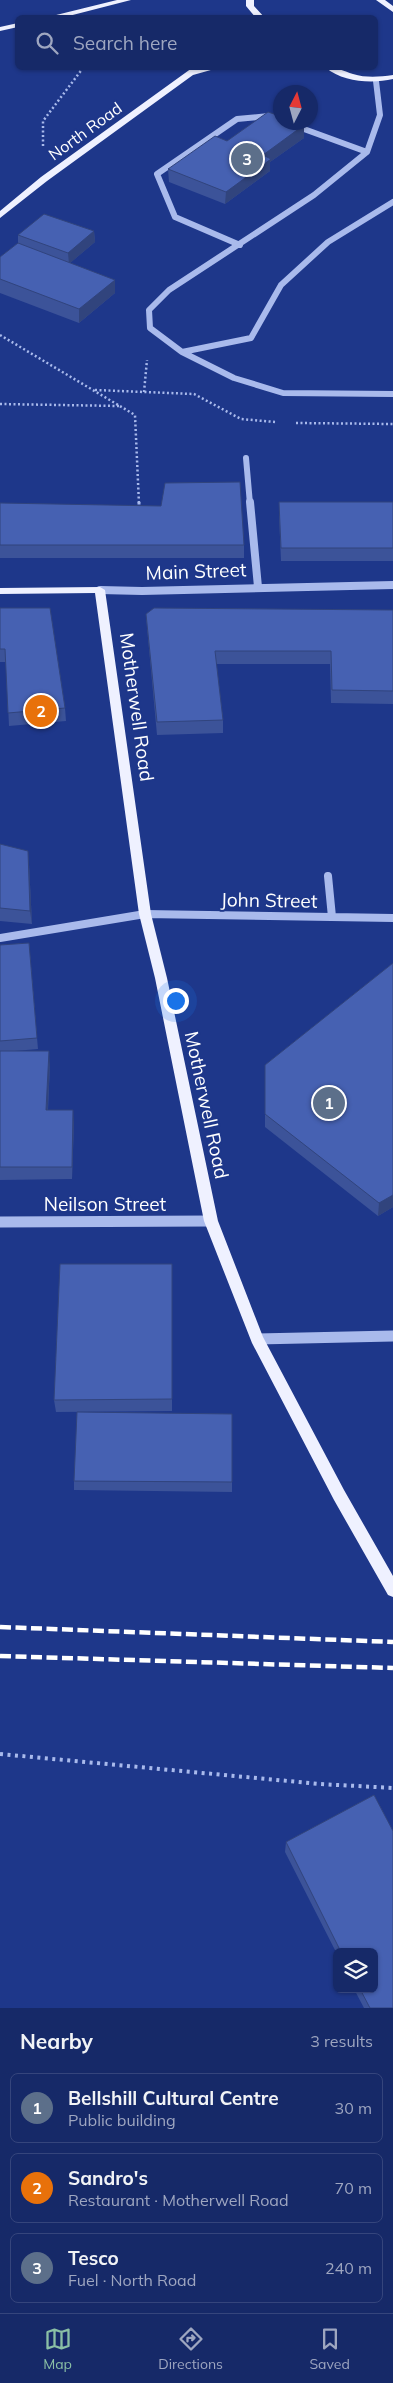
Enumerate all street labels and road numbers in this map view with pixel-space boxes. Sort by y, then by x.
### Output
street label: North Road [44,98,126,164]
street label: Main Street [145,557,247,585]
street label: Motherwell Road [115,631,159,783]
street label: John Street [220,887,318,913]
street label: Motherwell Road [180,1029,234,1181]
street label: Neilson Street [44,1192,167,1216]

